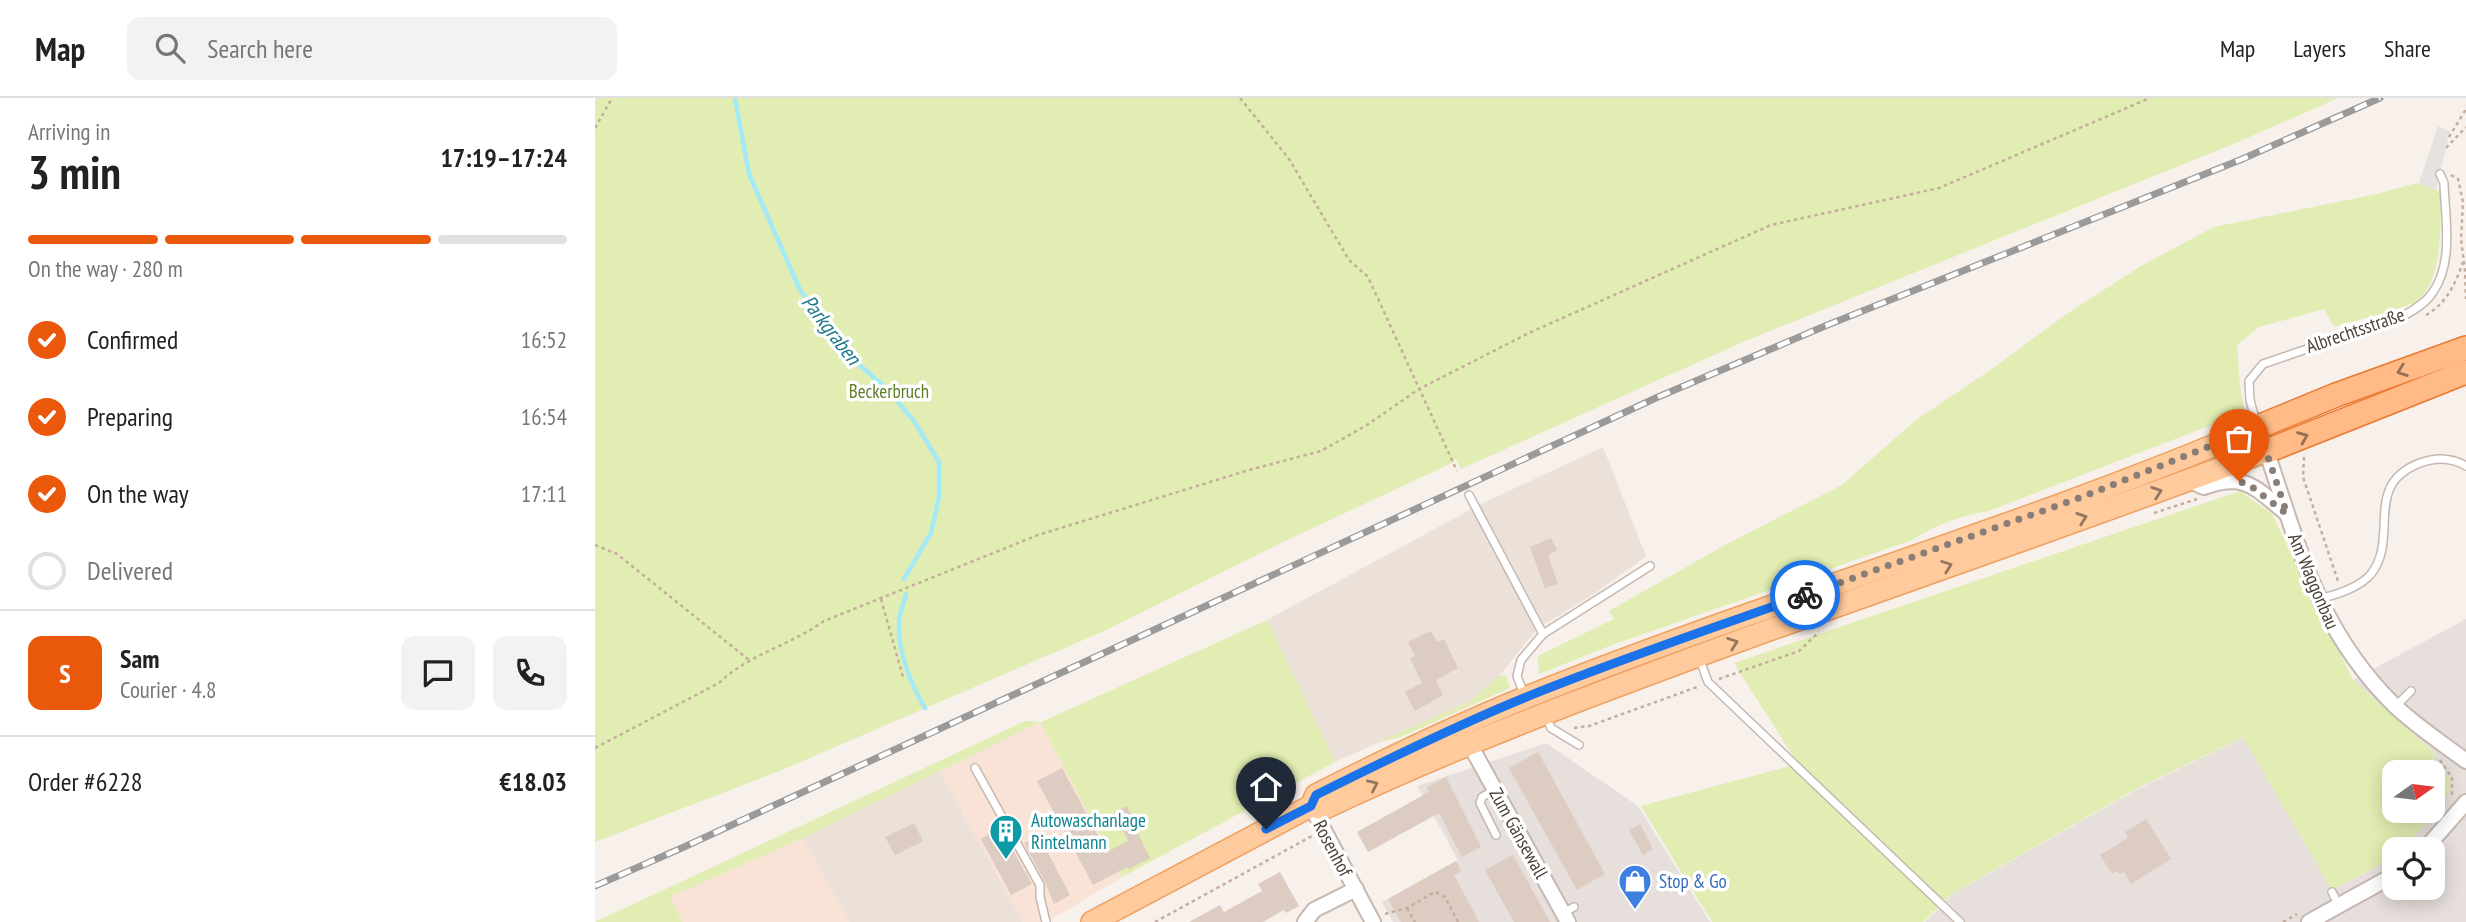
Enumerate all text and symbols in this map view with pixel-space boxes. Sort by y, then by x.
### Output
search box [127,17,617,80]
text: Map [35,27,85,70]
icon: search [151,29,189,67]
text: Search here [207,32,313,65]
text: Map [2220,33,2255,64]
text: Layers [2293,33,2346,64]
text: Share [2384,33,2431,64]
text: Arriving in [28,117,110,146]
text: 17:19–17:24 [440,141,567,174]
text: 3 min [28,142,121,202]
text: On the way · 280 m [28,254,183,283]
water label: Parkgraben [796,289,868,371]
street label: Albrechtsstraße [2302,302,2408,358]
icon: check [28,321,66,359]
text: Confirmed [87,323,178,356]
text: 16:52 [521,325,567,354]
one-way arrow [2396,363,2408,377]
park label: Beckerbruch [849,379,929,403]
icon: check [28,398,66,436]
text: Preparing [87,400,173,433]
text: 16:54 [521,402,567,431]
pin [2209,409,2269,481]
icon: bag [2220,420,2258,458]
one-way arrow [2296,432,2308,446]
icon: check [28,475,66,513]
text: On the way [87,477,189,510]
text: 17:11 [521,479,567,508]
one-way arrow [2151,486,2163,500]
one-way arrow [2075,512,2088,526]
street label: Am Waggonbau [2283,529,2345,633]
text: Delivered [87,554,173,587]
courier [1770,560,1840,630]
one-way arrow [1941,560,1953,574]
icon: bike [1786,576,1824,614]
button: chat [401,636,475,710]
button: phone [493,636,567,710]
one-way arrow [1727,637,1739,651]
text: Sam [120,642,159,675]
text: S [59,657,71,690]
text: Courier · 4.8 [120,675,216,704]
pin [1236,757,1296,829]
north arrow [2382,760,2445,822]
map controls [2382,760,2445,900]
text: Order #6228 [28,765,143,798]
text: €18.03 [499,765,567,798]
icon: home [1247,768,1285,806]
one-way arrow [1366,779,1378,793]
street label: Zum Gänsewall [1484,784,1554,883]
place label: Autowaschanlage Rintelmann [1031,808,1146,854]
building icon: Autowaschanlage Rintelmann [987,812,1025,861]
street label: Rosenhof [1308,816,1358,881]
button: locate [2382,837,2445,900]
shop icon: Stop & Go [1616,862,1654,911]
place label: Stop & Go [1659,869,1727,893]

